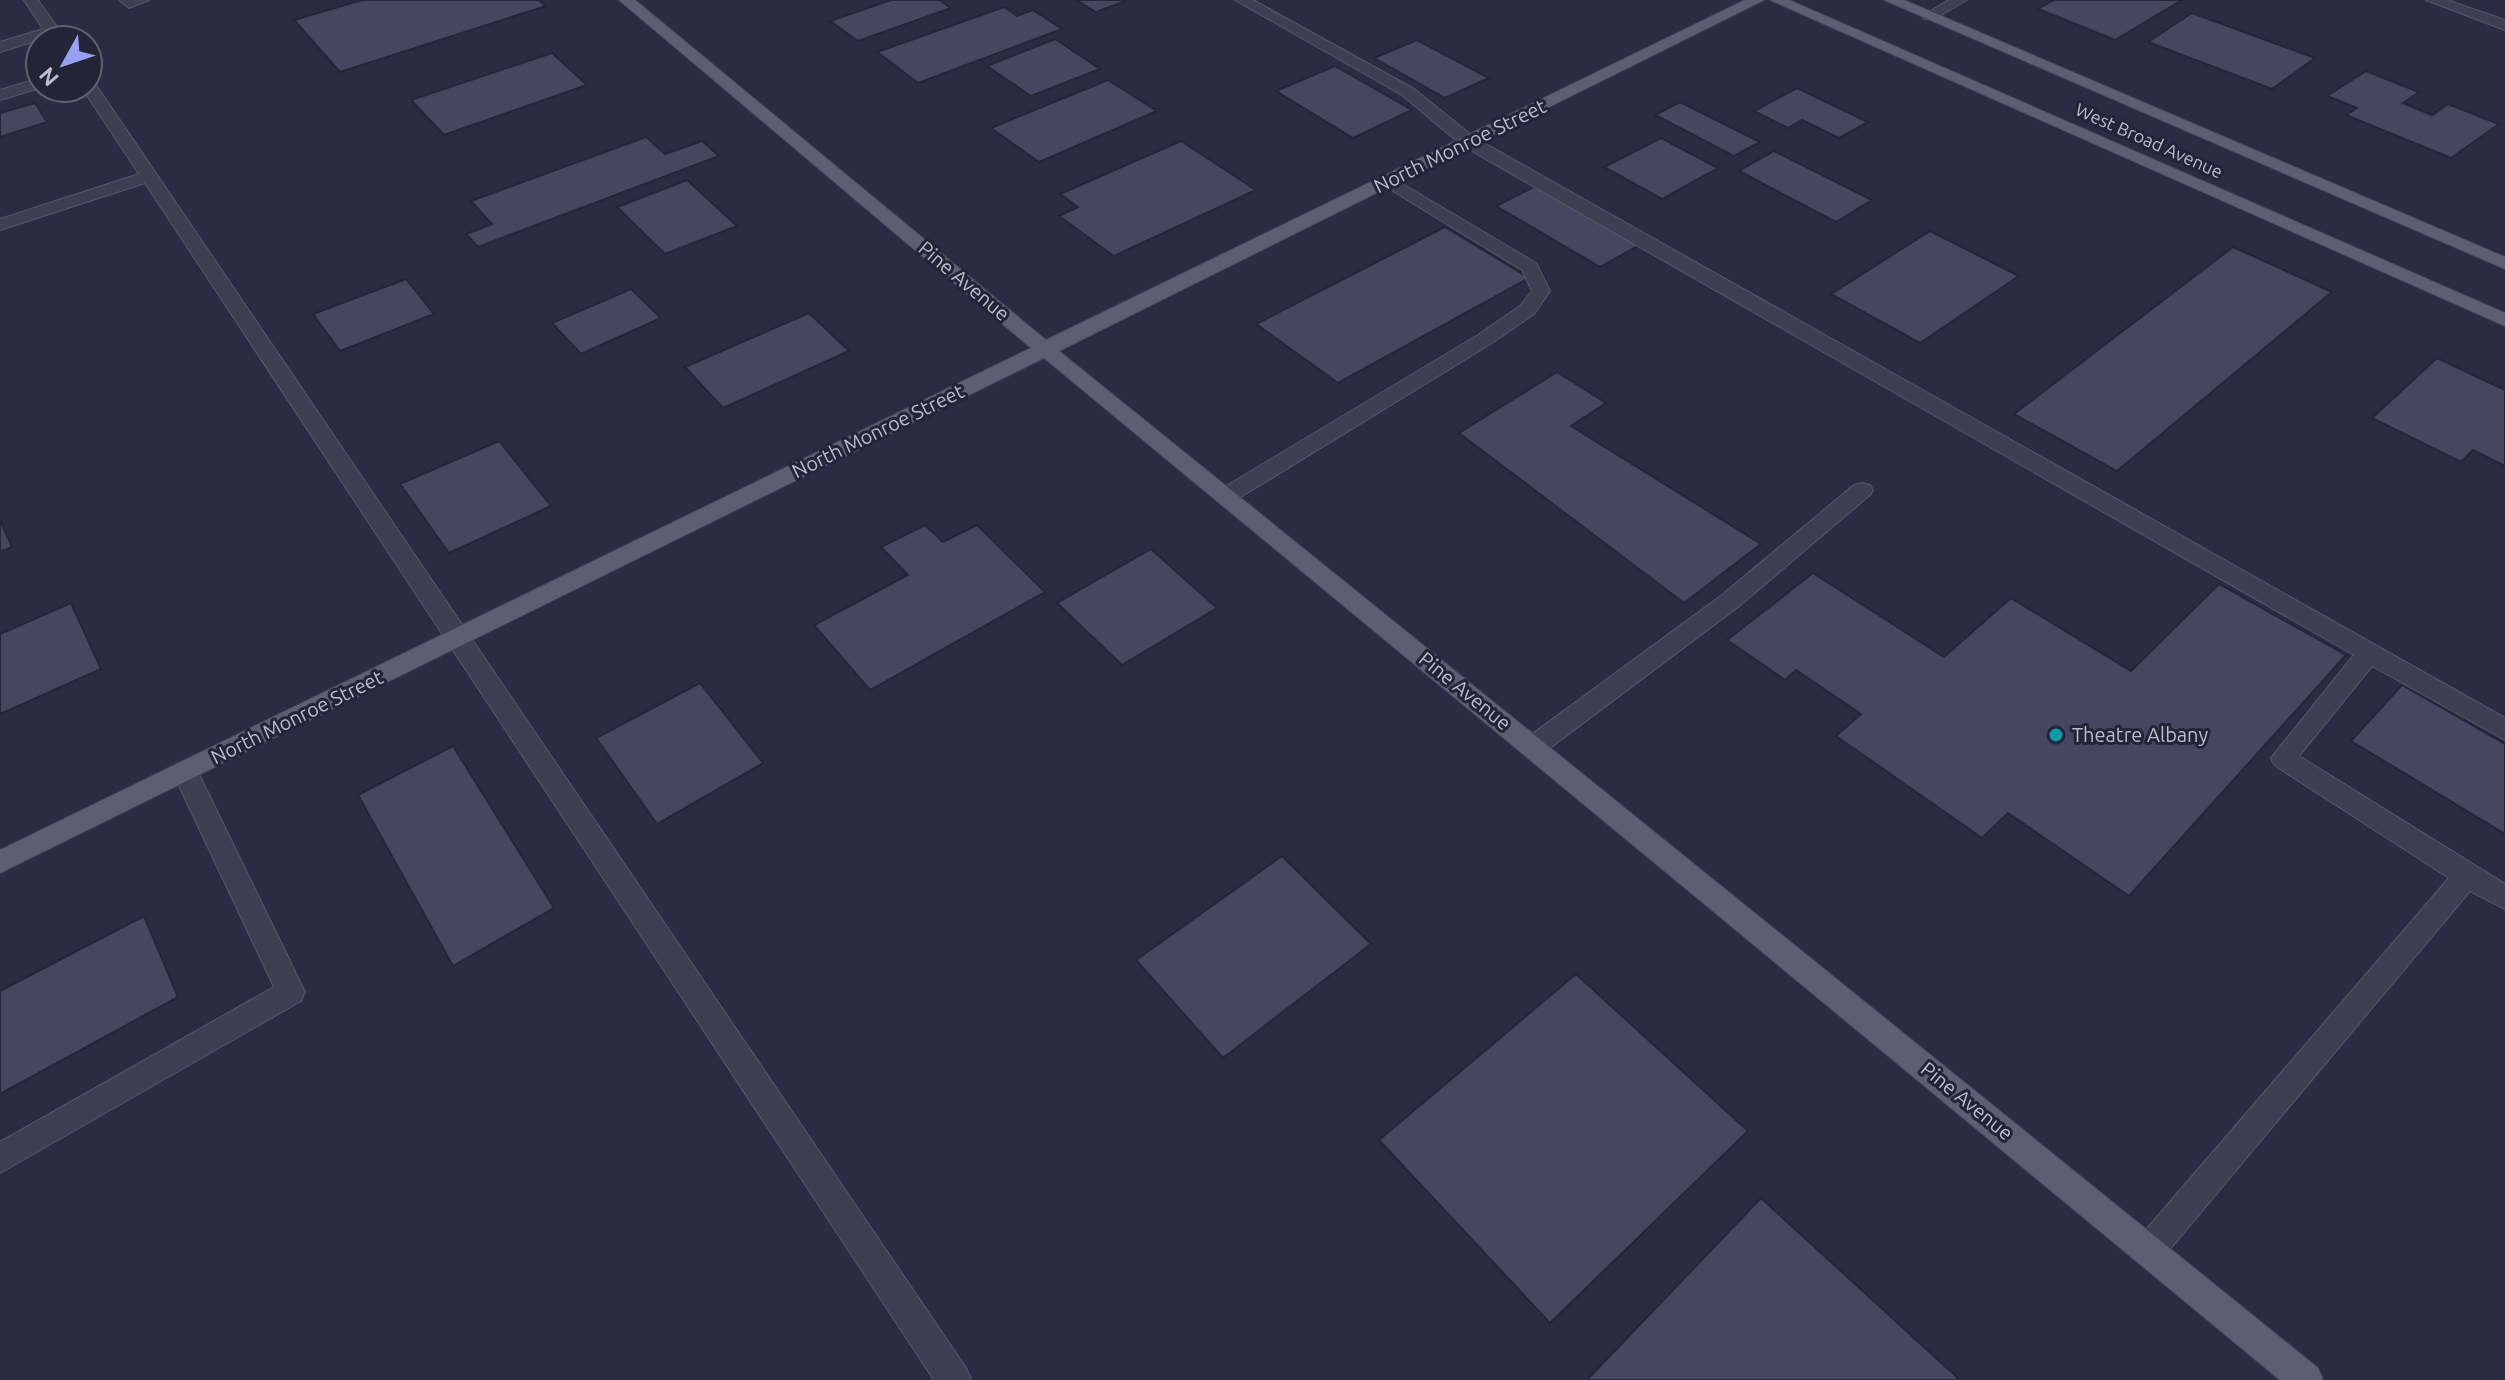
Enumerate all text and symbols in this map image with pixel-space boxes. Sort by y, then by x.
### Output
north arrow [24,24,104,104]
text: N [33,63,63,92]
street label: North Monroe Street [1370,94,1550,197]
street label: West Broad Avenue [2073,99,2226,181]
street label: Pine Avenue [914,236,1014,325]
street label: North Monroe Street [788,379,968,482]
street label: Pine Avenue [1415,647,1516,735]
street label: North Monroe Street [207,665,387,768]
place label: Theatre Albany [2072,723,2208,746]
marker: Theatre Albany [2047,726,2065,744]
street label: Pine Avenue [1917,1057,2018,1145]

